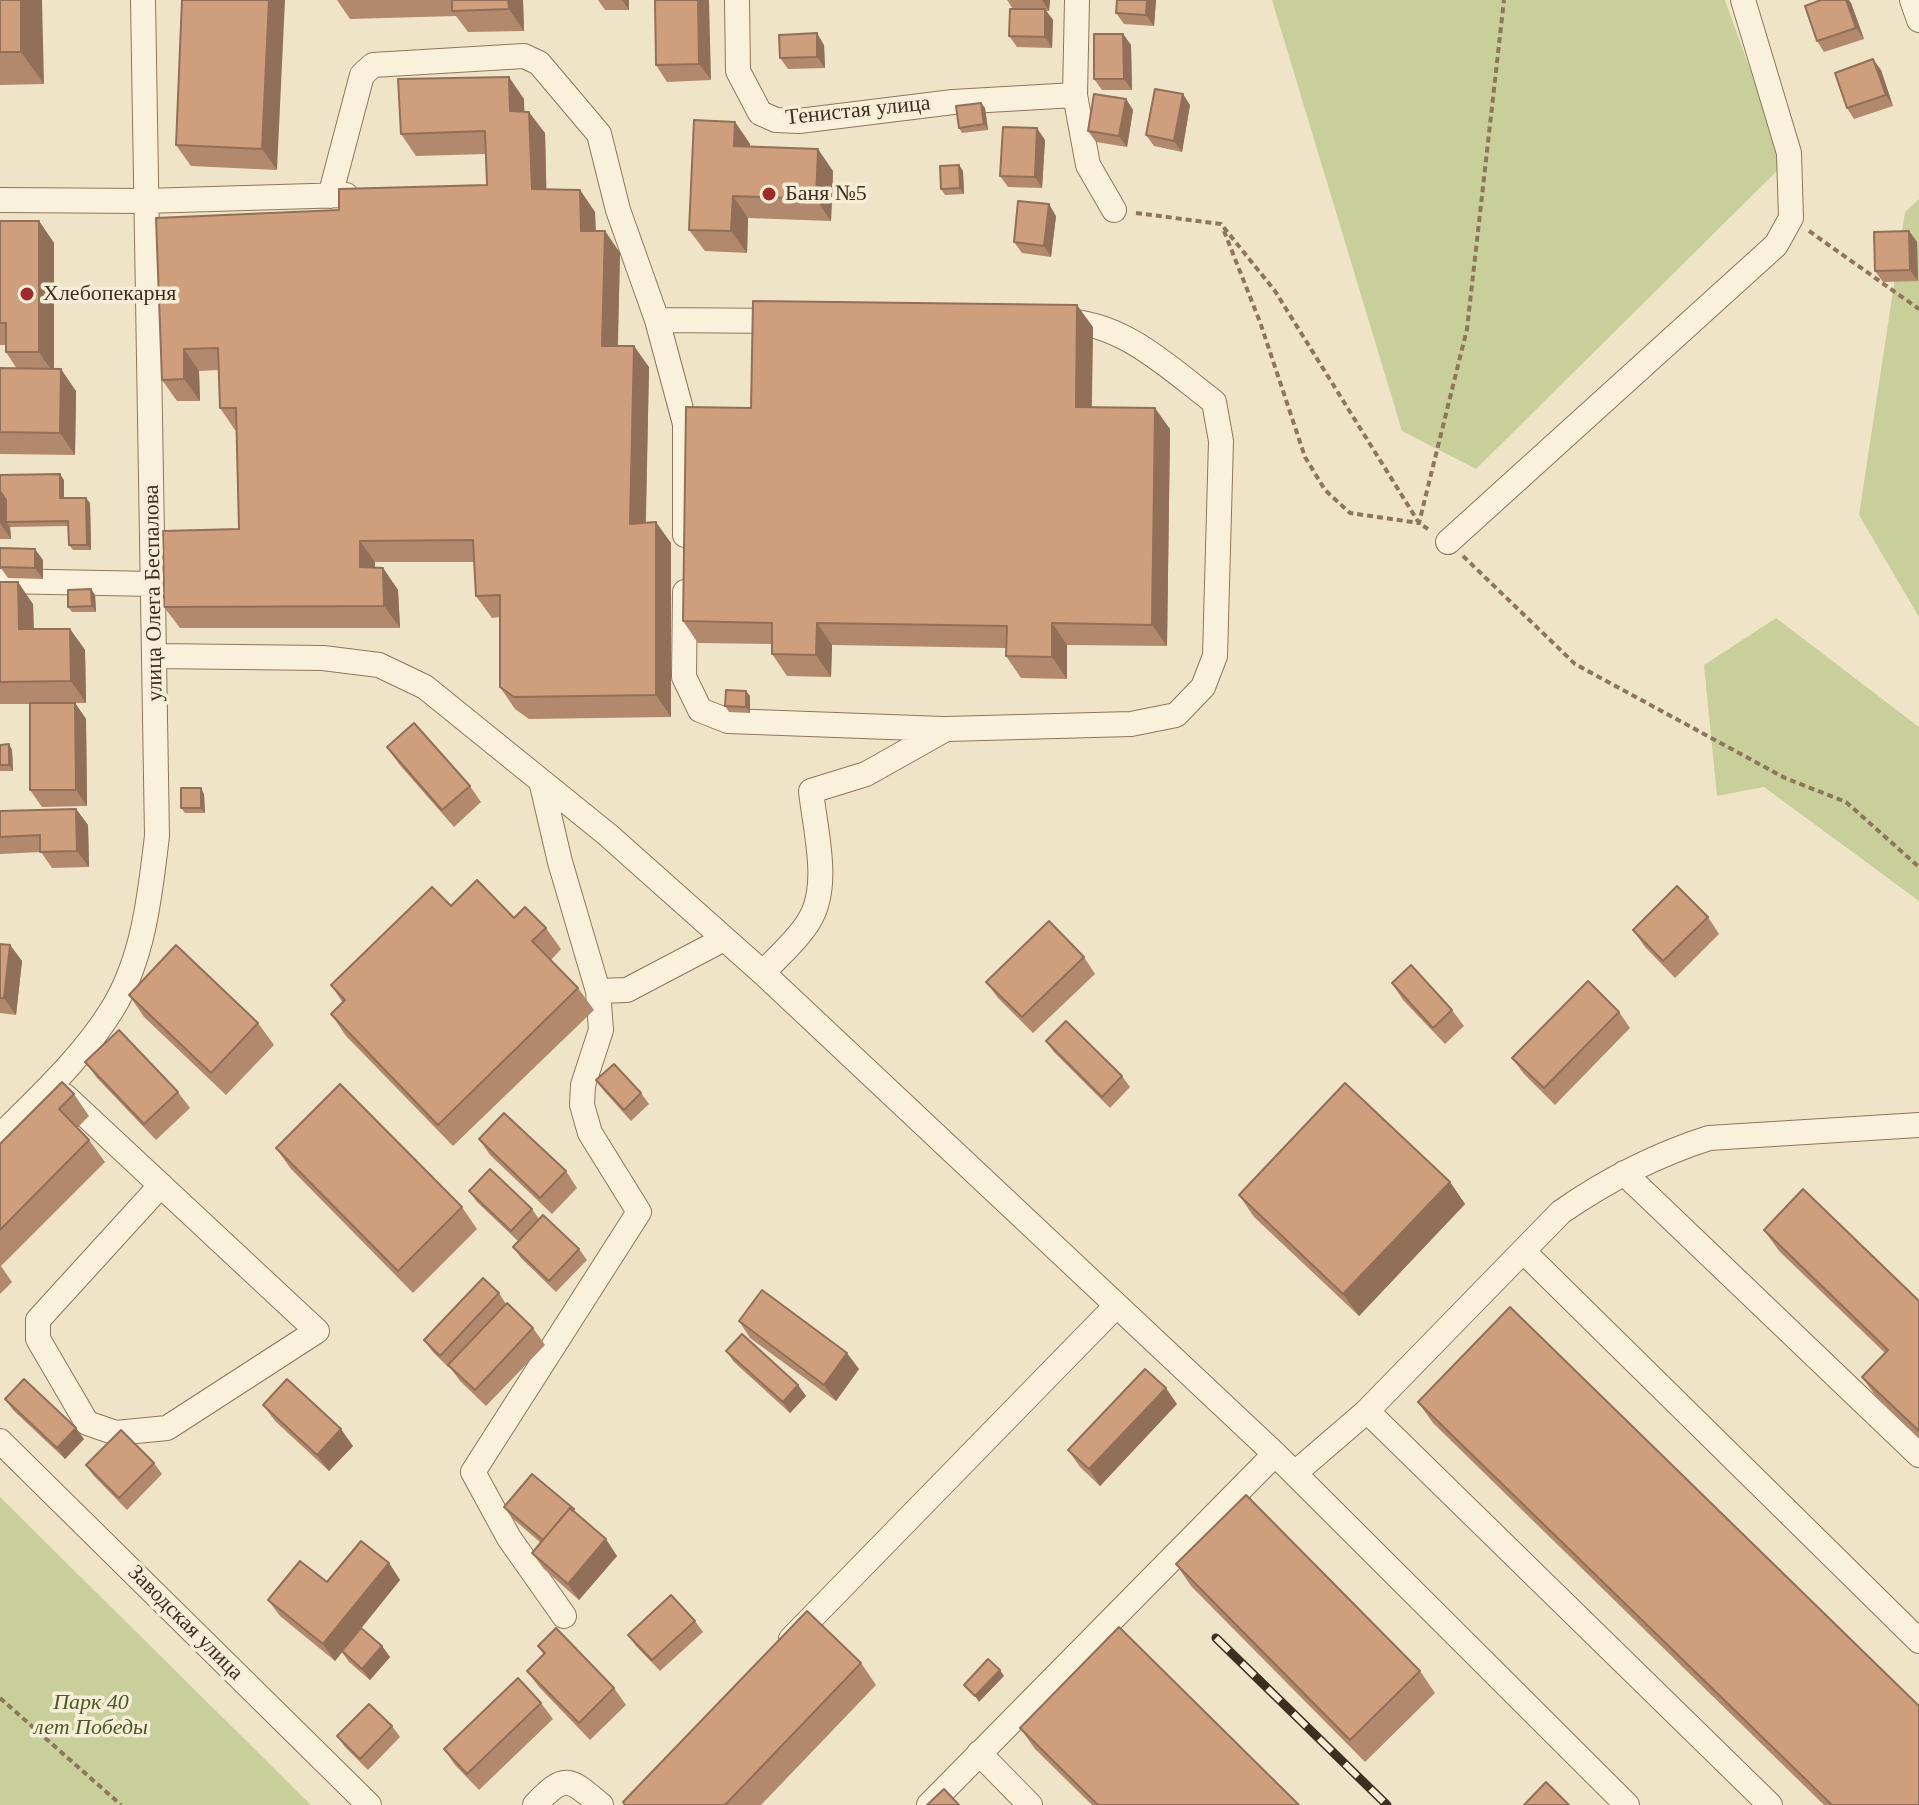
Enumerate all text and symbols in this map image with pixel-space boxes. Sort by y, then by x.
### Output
street label: Тенистая улица [784,90,932,132]
place label: Баня №5 [785,181,867,207]
marker: Баня №5 [760,185,778,203]
place label: Хлебопекарня [43,281,176,307]
marker: Хлебопекарня [18,285,36,303]
street label: улица Олега Беспалова [139,484,169,702]
street label: Заводская улица [122,1560,248,1686]
park label: Парк 40 лет Победы [34,1690,148,1742]

